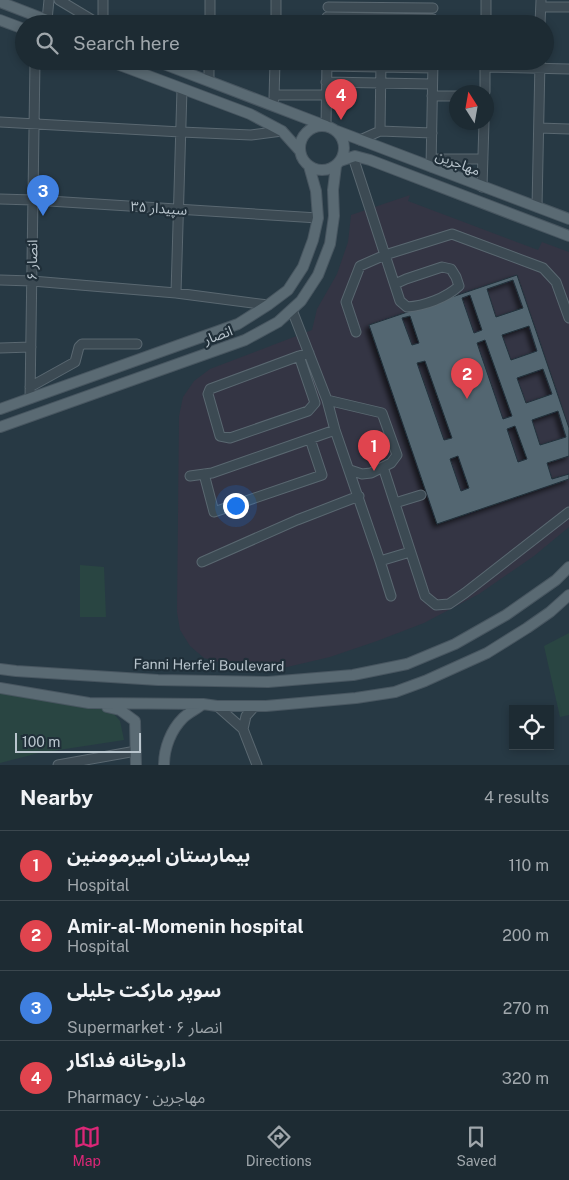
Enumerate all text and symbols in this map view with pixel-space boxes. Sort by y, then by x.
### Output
search box [15,15,554,70]
icon: search [33,29,61,57]
text: Search here [73,32,180,54]
pin: 4 [325,79,357,120]
north arrow [449,85,494,130]
street label: مهاجرین [433,147,482,180]
pin: 3 [27,175,59,216]
street label: سپیدار ۳۵ [130,198,188,220]
street label: انصار ۶ [24,239,41,281]
street label: انصار [200,322,235,349]
pin: 2 [451,358,483,399]
pin: 1 [358,430,390,471]
your location [223,493,249,519]
street label: Fanni Herfe'i Boulevard [133,656,285,674]
map controls [509,705,554,750]
button: locate [509,705,554,750]
scale bar [15,730,141,753]
text: 100 m [22,734,60,750]
text: Nearby [20,785,93,810]
text: 4 results [484,788,549,807]
text: بیمارستان امیرمومنین [67,844,250,866]
text: 1 [33,856,39,875]
text: 110 m [508,856,549,875]
text: Hospital [67,876,130,895]
text: Amir-al-Momenin hospital [67,915,304,937]
text: 2 [31,926,41,945]
text: 200 m [502,926,549,945]
text: Hospital [67,937,130,956]
text: سوپر مارکت جلیلی [67,979,221,1001]
text: 3 [31,999,41,1018]
text: 270 m [503,999,549,1018]
text: Supermarket · انصار ۶ [67,1018,223,1037]
text: داروخانه فداکار [67,1049,186,1071]
text: 4 [31,1069,41,1088]
text: 320 m [502,1069,549,1088]
text: Pharmacy · مهاجرین [67,1088,206,1107]
tab: Map [72,1123,101,1169]
tab: Directions [246,1123,312,1169]
tab: Saved [456,1123,497,1169]

